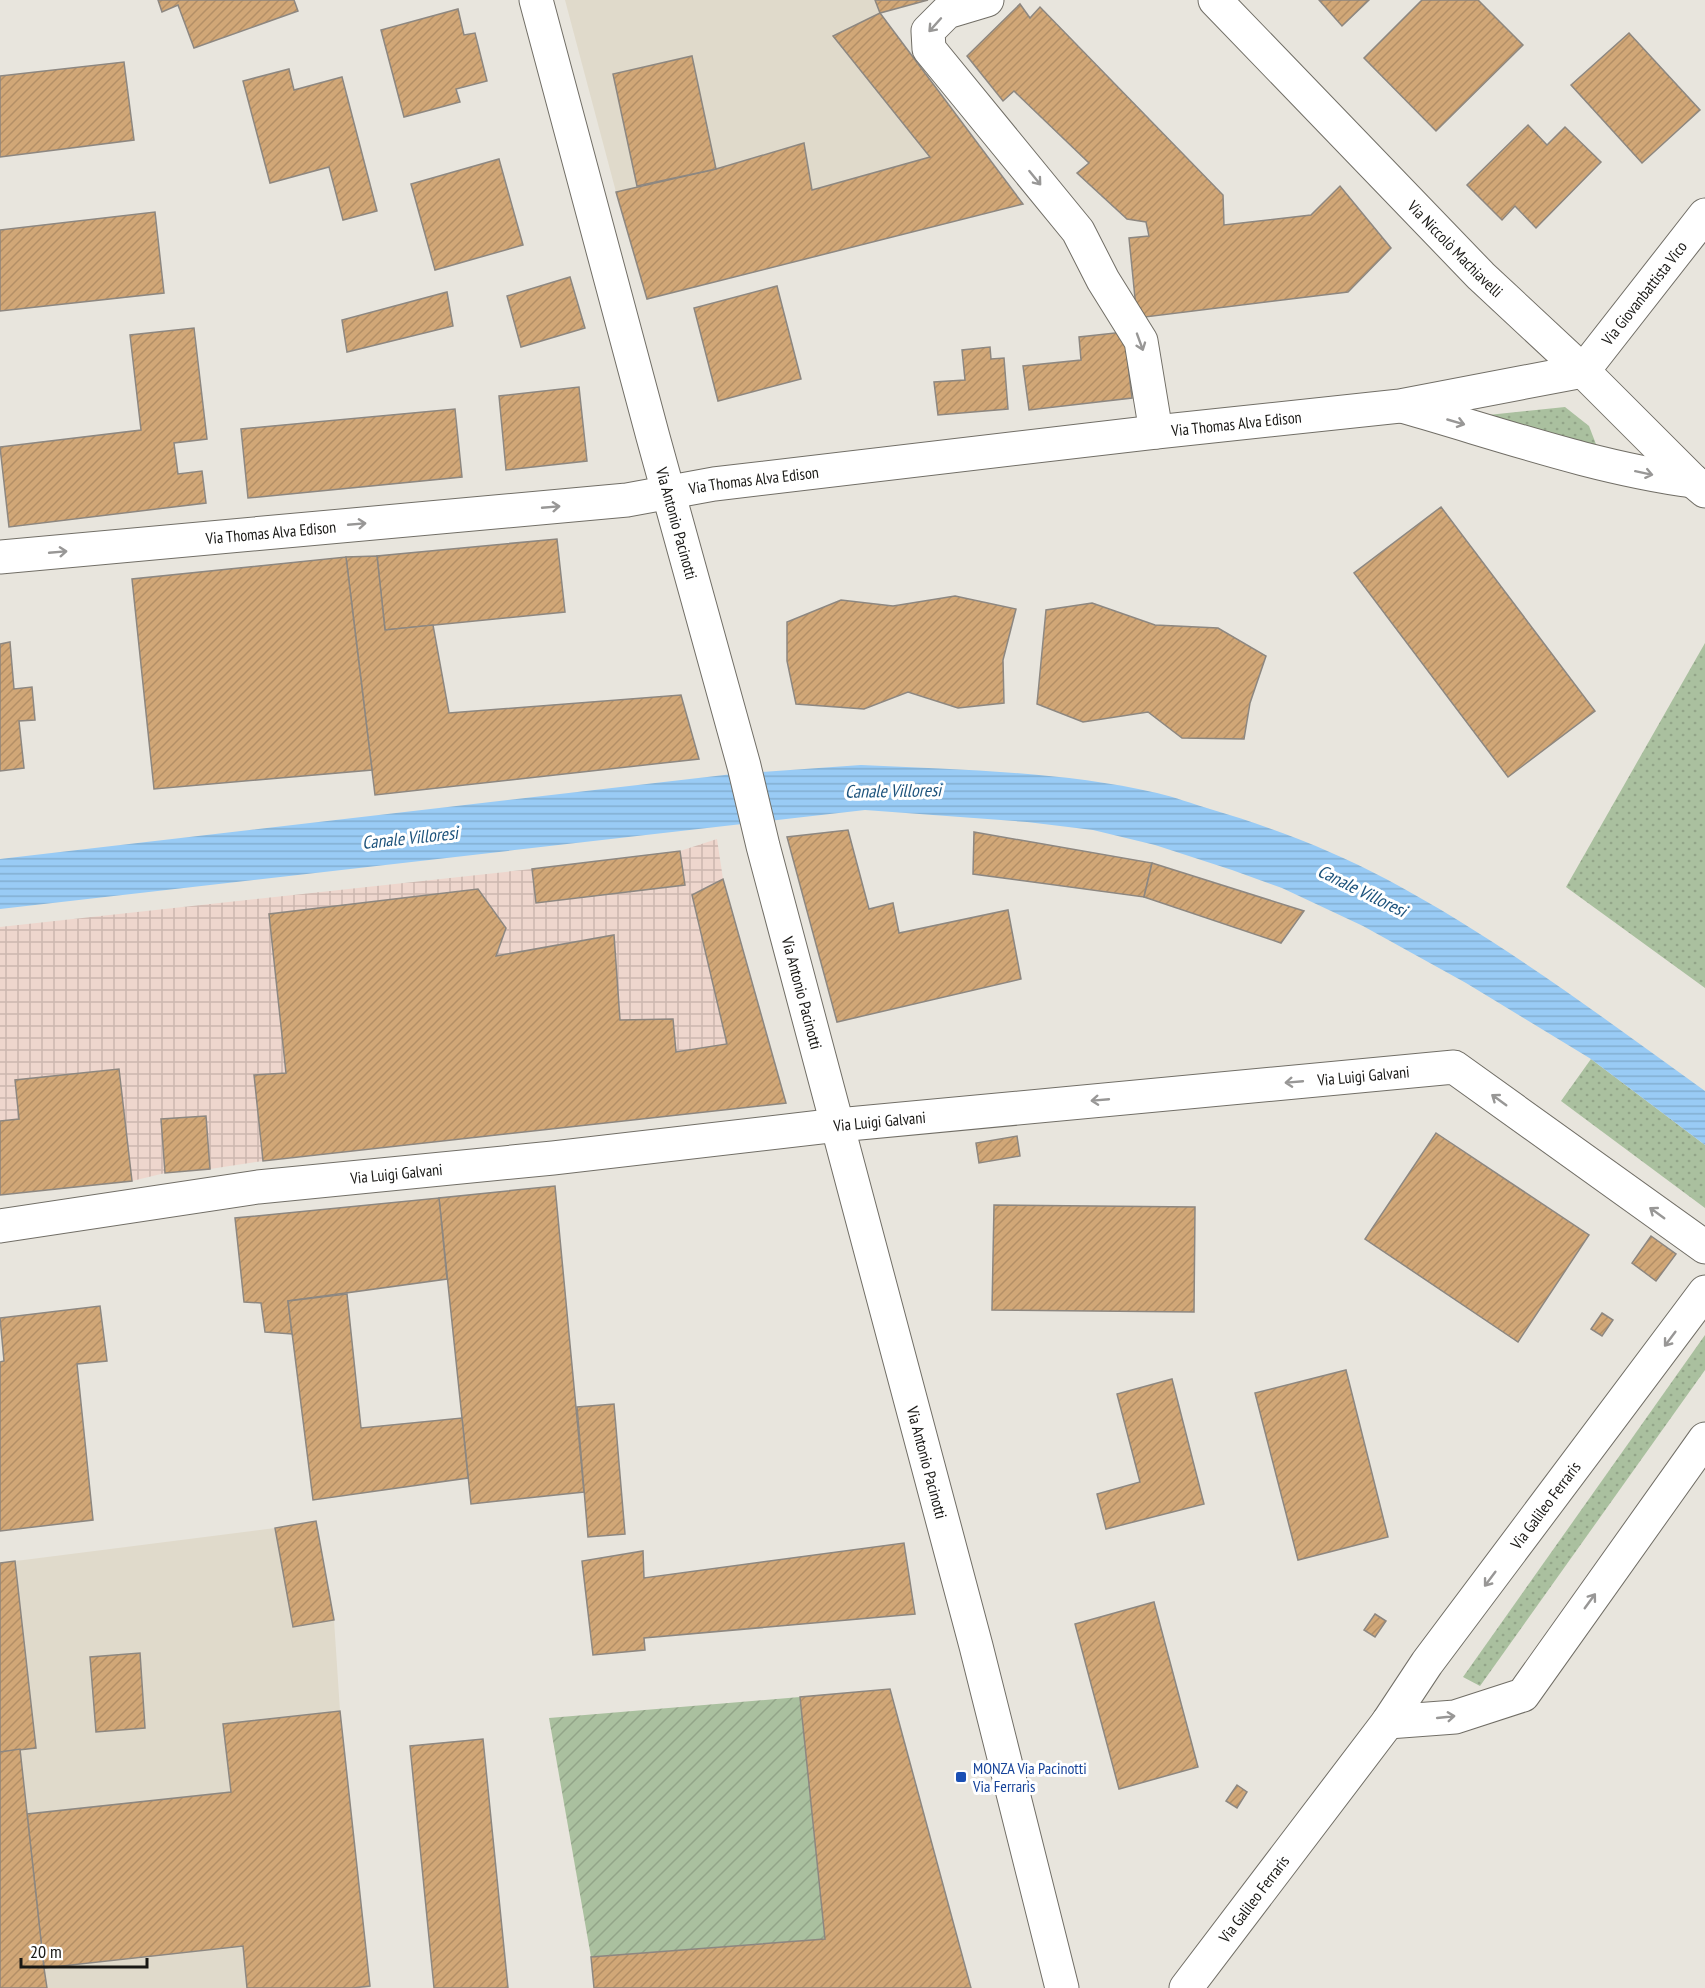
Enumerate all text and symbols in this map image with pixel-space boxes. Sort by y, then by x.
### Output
one-way arrow [928,17,942,32]
one-way arrow [1029,170,1042,186]
street label: Via Niccolò Machiavelli [1403,195,1507,301]
street label: Via Giovanbattista Vico [1597,237,1691,350]
one-way arrow [1135,332,1146,351]
street label: Via Thomas Alva Edison [1169,407,1302,440]
one-way arrow [1446,417,1465,428]
street label: Via Thomas Alva Edison [686,462,820,499]
street label: Via Antonio Pacinotti [652,464,702,582]
one-way arrow [1634,468,1653,480]
one-way arrow [541,501,561,512]
street label: Via Thomas Alva Edison [204,517,337,548]
one-way arrow [347,518,366,529]
one-way arrow [48,546,68,557]
water label: Canale Villoresi [845,778,943,803]
water label: Canale Villoresi [361,821,461,854]
water label: Canale Villoresi [1314,859,1412,923]
street label: Via Antonio Pacinotti [777,934,827,1051]
street label: Via Luigi Galvani [1315,1061,1410,1090]
one-way arrow [1285,1077,1304,1088]
one-way arrow [1491,1093,1507,1106]
one-way arrow [1090,1095,1110,1106]
street label: Via Luigi Galvani [831,1107,927,1136]
street label: Via Luigi Galvani [348,1159,443,1188]
one-way arrow [1650,1207,1666,1219]
one-way arrow [1664,1330,1676,1346]
street label: Via Antonio Pacinotti [902,1403,952,1521]
street label: Via Galileo Ferraris [1505,1457,1585,1554]
one-way arrow [1484,1571,1497,1587]
one-way arrow [1583,1593,1596,1609]
one-way arrow [1436,1711,1456,1722]
place label: MONZA Via Pacinotti Via Ferraris [972,1758,1087,1796]
marker: MONZA Via Pacinotti Via Ferraris [954,1770,968,1784]
street label: Via Galileo Ferraris [1214,1851,1293,1947]
scale bar [21,1931,147,1969]
text: 20 m [30,1940,62,1963]

